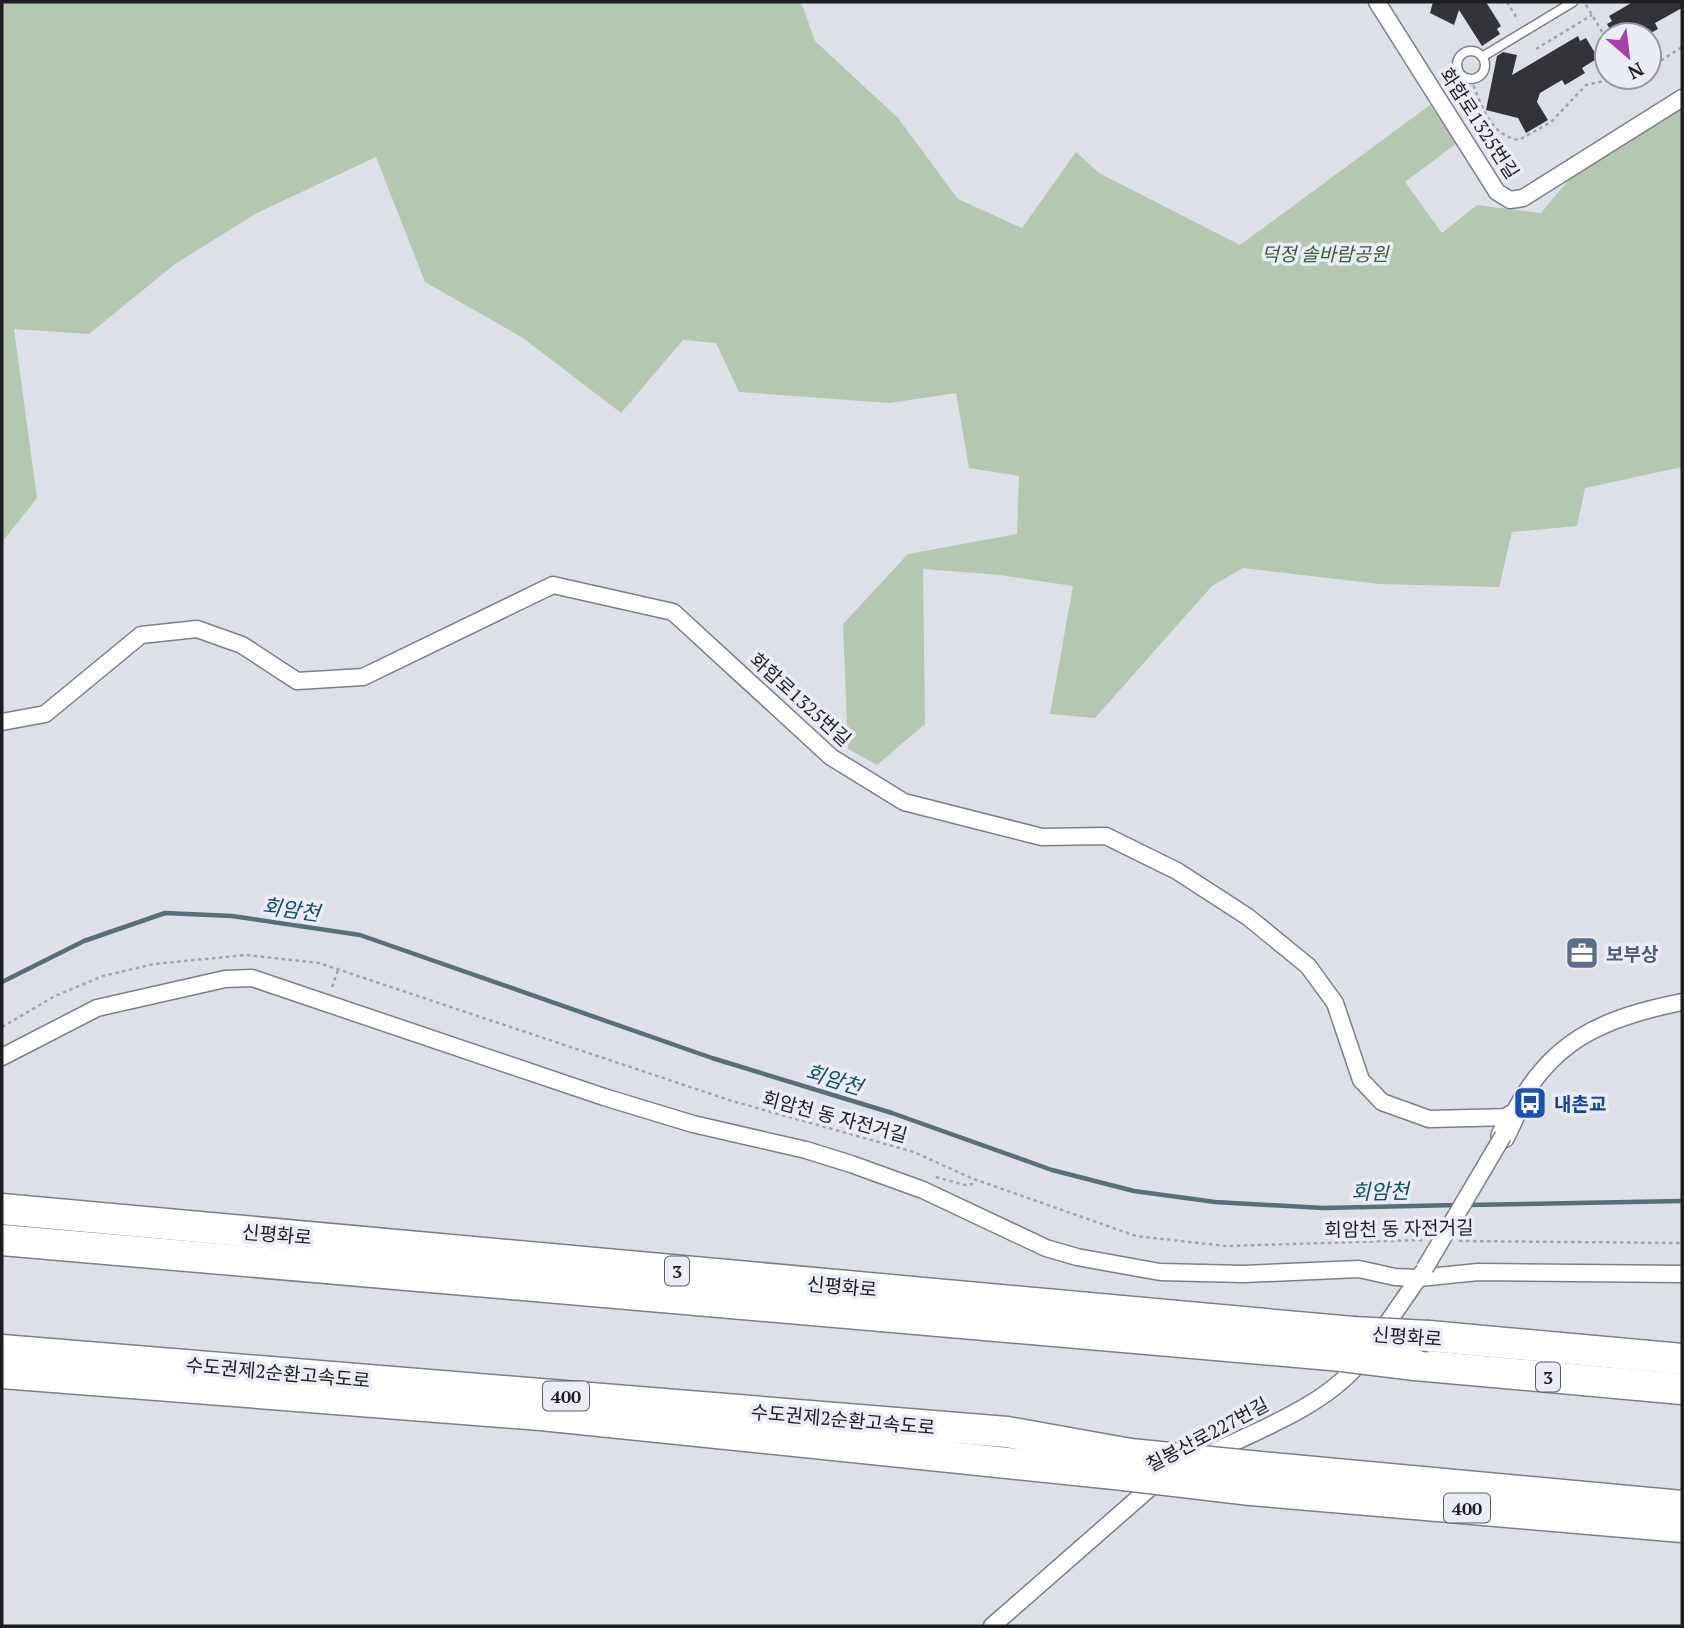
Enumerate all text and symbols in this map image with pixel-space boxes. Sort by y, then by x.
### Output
north arrow [1593,21,1663,91]
text: N [1623,57,1648,86]
street label: 화합로1325번길 [1435,63,1525,183]
park label: 덕정 솔바람공원 [1262,241,1390,266]
street label: 화합로1325번길 [745,647,857,751]
water label: 회암천 [260,891,324,927]
office icon: 보부상 [1563,934,1601,972]
place label: 보부상 [1606,941,1658,966]
water label: 회암천 [802,1057,868,1102]
bus stop icon: 내촌교 [1511,1084,1549,1122]
street label: 회암천 동 자전거길 [760,1085,910,1147]
place label: 내촌교 [1554,1091,1606,1116]
water label: 회암천 [1351,1176,1412,1206]
street label: 회암천 동 자전거길 [1324,1214,1474,1242]
street label: 신평화로 [241,1219,313,1249]
road number: 3 [665,1256,689,1286]
street label: 신평화로 [806,1271,878,1301]
street label: 신평화로 [1371,1321,1443,1351]
street label: 수도권제2순환고속도로 [185,1351,371,1393]
road number: 3 [1536,1362,1560,1392]
road number: 400 [543,1381,589,1410]
street label: 칠봉산로227번길 [1141,1391,1273,1477]
street label: 수도권제2순환고속도로 [750,1398,936,1440]
road number: 400 [1444,1493,1490,1522]

